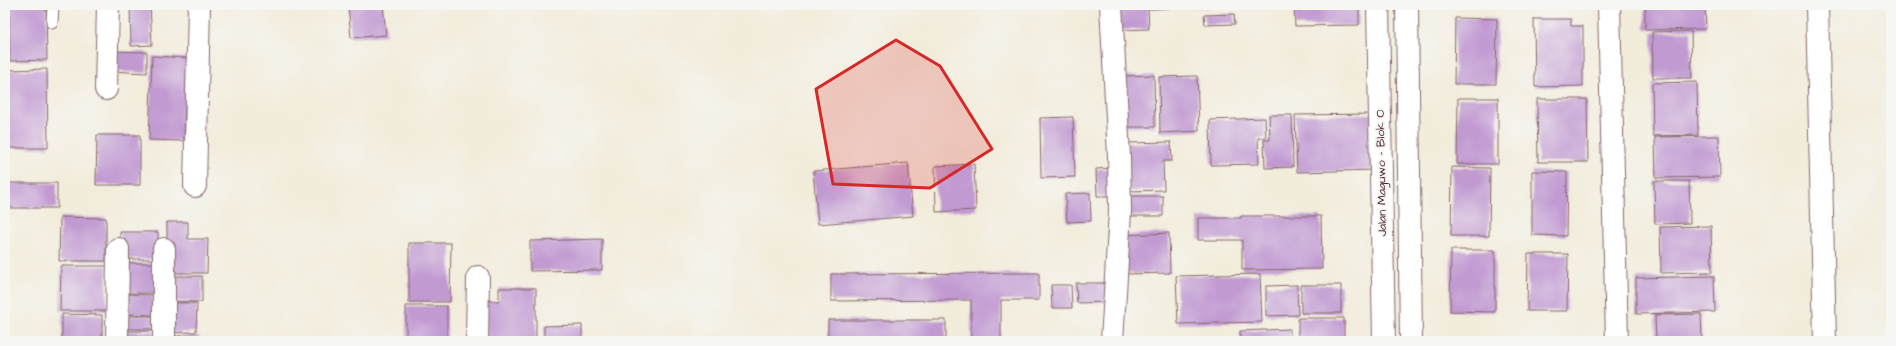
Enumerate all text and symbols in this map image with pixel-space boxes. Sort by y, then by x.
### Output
street label: Jalan Maguwo - Blok O [1372,109,1392,237]

